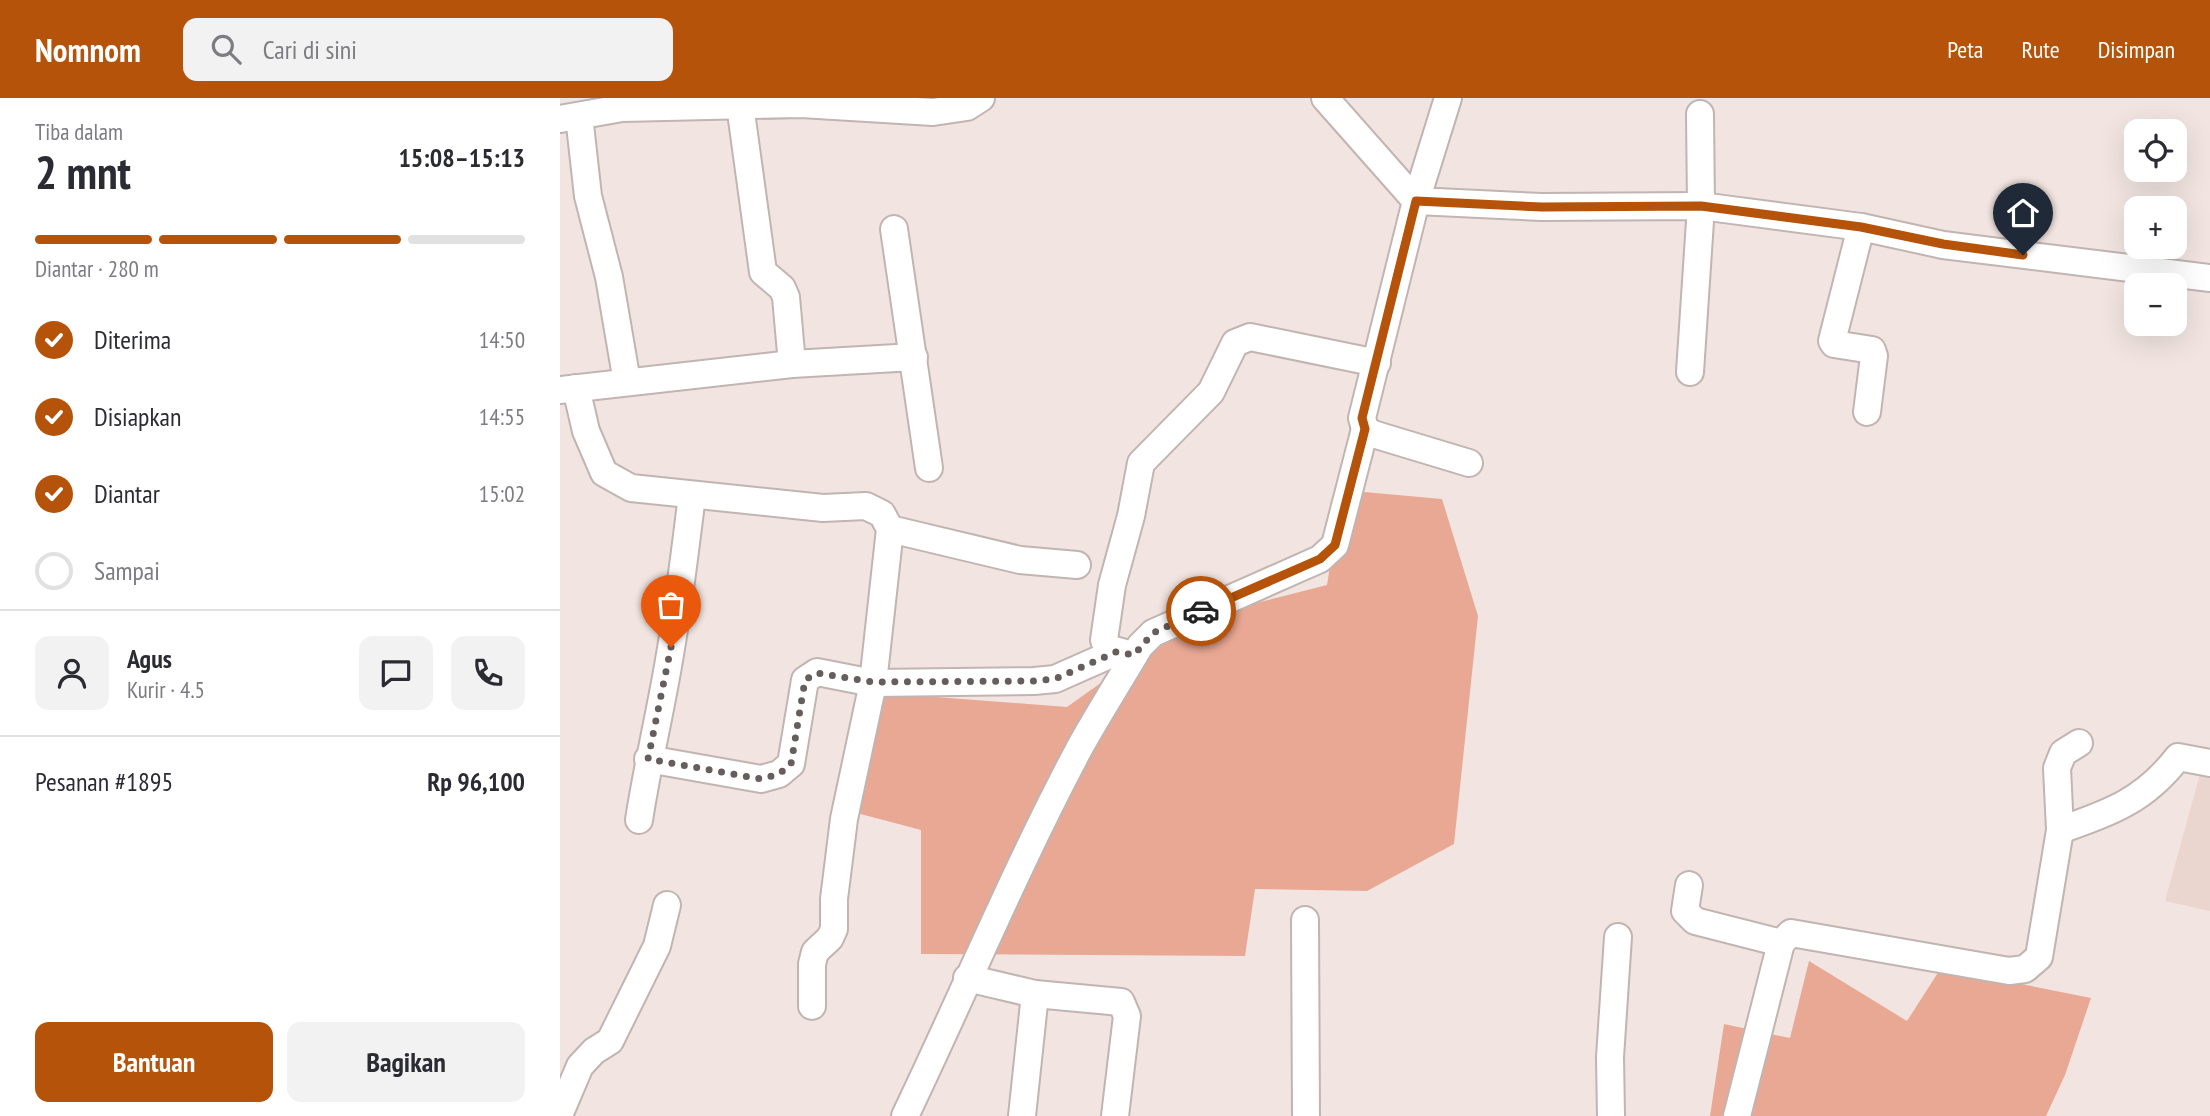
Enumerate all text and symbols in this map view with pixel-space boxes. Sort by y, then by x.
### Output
search box [183,18,673,81]
text: Nomnom [35,28,141,71]
icon: search [207,30,245,68]
text: Cari di sini [263,33,357,66]
text: Peta [1947,34,1983,65]
text: Rute [2021,34,2060,65]
text: Disimpan [2098,34,2175,65]
text: Tiba dalam [35,117,123,146]
map controls [2124,119,2187,336]
button: locate [2124,119,2187,182]
text: 15:08–15:13 [398,141,525,174]
text: 2 mnt [35,142,131,202]
pin [1993,183,2053,255]
icon: home [2004,194,2042,232]
button: + [2124,196,2187,259]
text: Diantar · 280 m [35,254,159,283]
button: − [2124,273,2187,336]
icon: check [35,321,73,359]
text: Diterima [94,323,171,356]
text: 14:50 [479,325,525,354]
icon: check [35,398,73,436]
text: Disiapkan [94,400,181,433]
text: 14:55 [479,402,525,431]
icon: check [35,475,73,513]
text: Diantar [94,477,160,510]
text: 15:02 [479,479,525,508]
text: Sampai [94,554,160,587]
pin [641,575,701,647]
courier [1166,576,1236,646]
icon: bag [652,586,690,624]
icon: car [1182,592,1220,630]
button: person [35,636,109,710]
button: chat [359,636,433,710]
button: phone [451,636,525,710]
text: Agus [127,642,172,675]
text: Kurir · 4.5 [127,675,205,704]
text: Pesanan #1895 [35,765,173,798]
text: Rp 96,100 [427,765,525,798]
button: Bantuan [35,1022,273,1102]
button: Bagikan [287,1022,525,1102]

